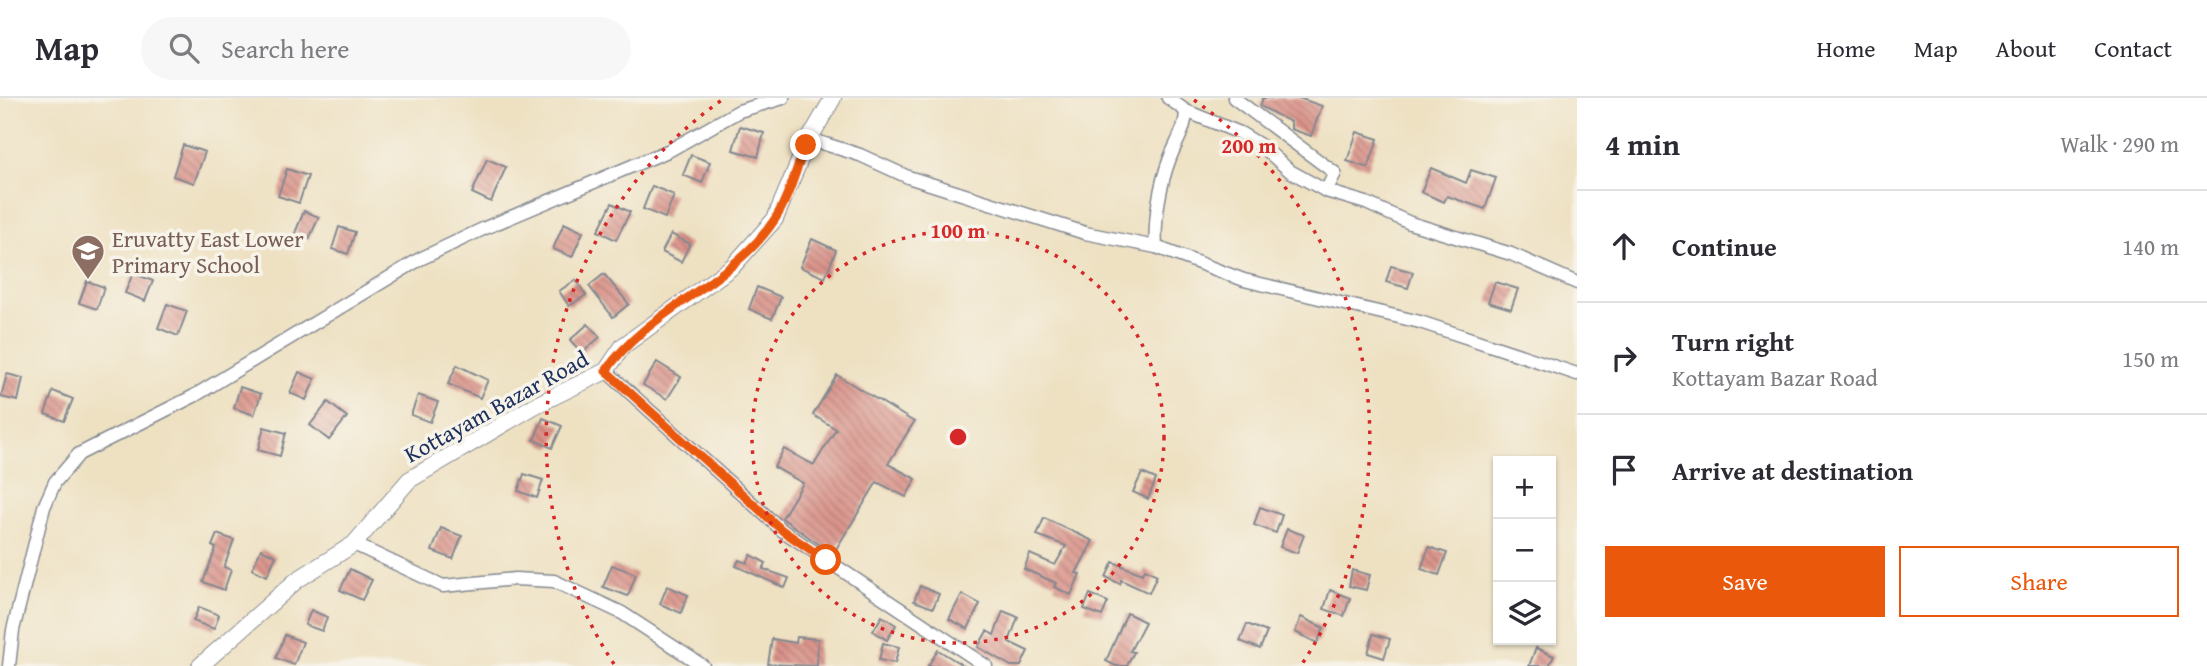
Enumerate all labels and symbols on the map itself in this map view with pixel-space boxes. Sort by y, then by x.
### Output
route end [790,129,821,160]
text: 200 m [1221,130,1277,161]
text: 100 m [930,215,986,246]
place label: Eruvatty East Lower Primary School [112,222,304,281]
school or university icon: Eruvatty East Lower Primary School [69,232,107,281]
street label: Kottayam Bazar Road [398,341,595,470]
centre of rings [946,425,970,449]
route start [810,544,841,575]

